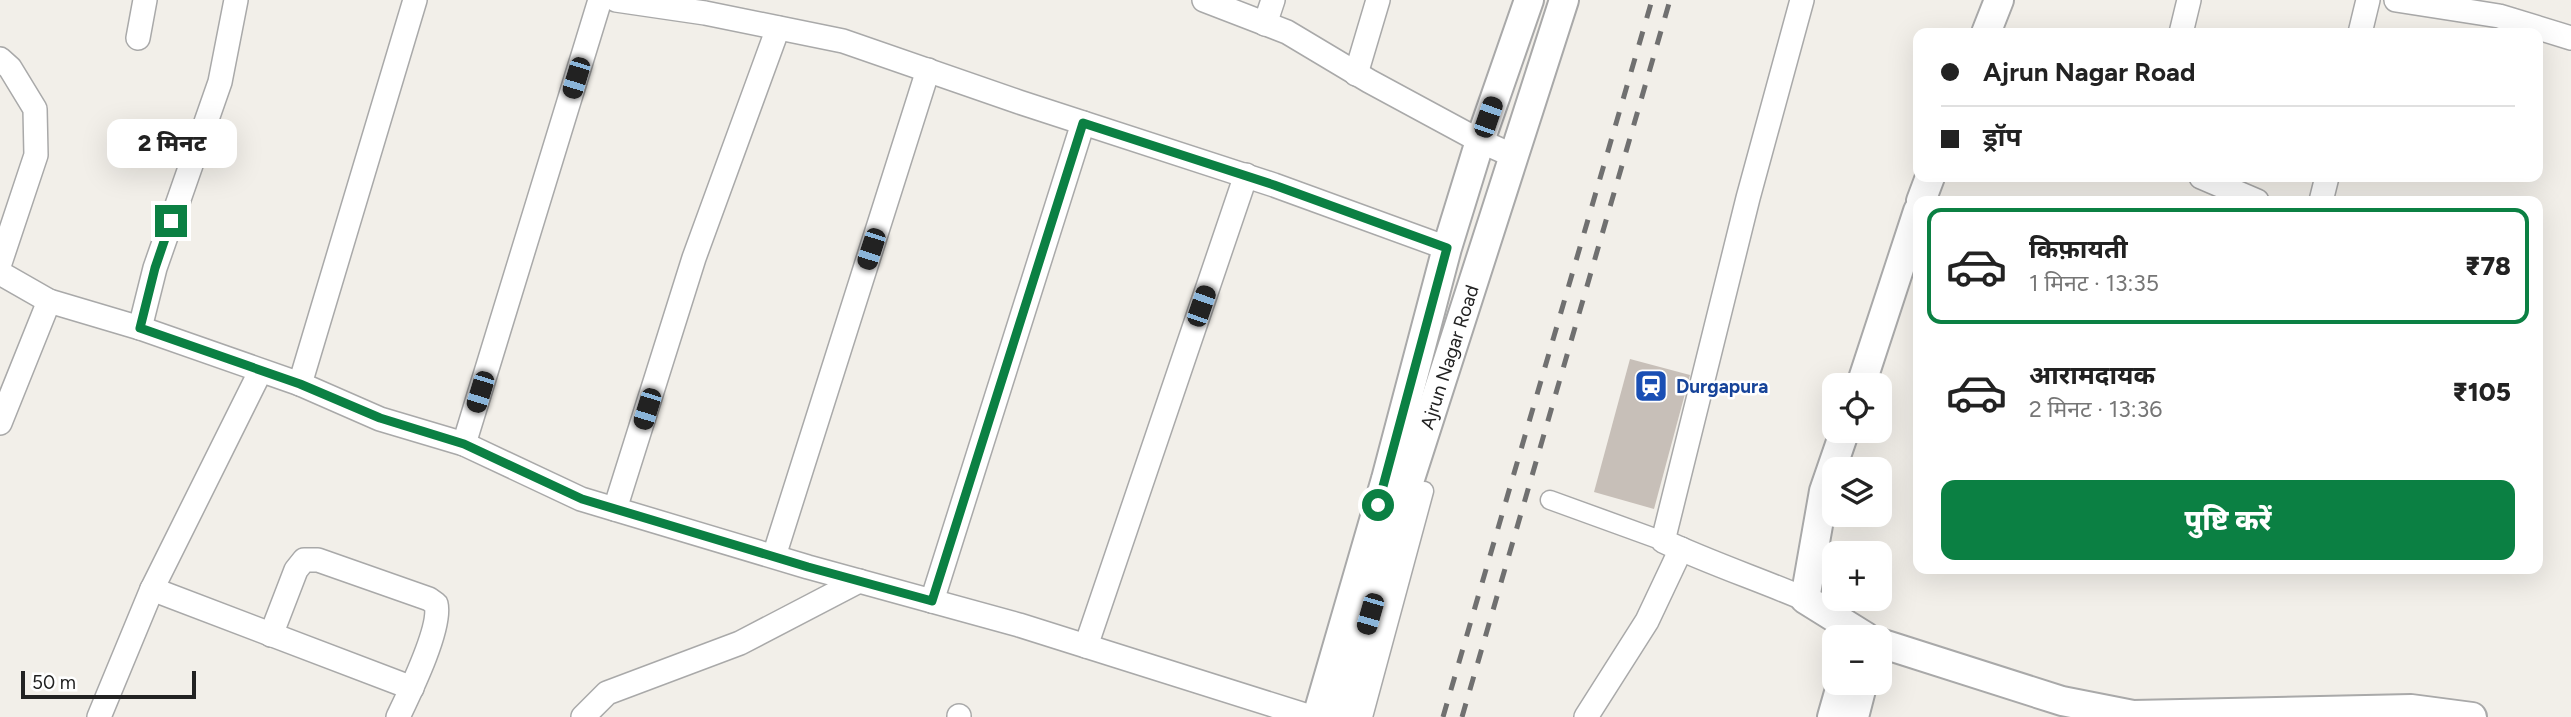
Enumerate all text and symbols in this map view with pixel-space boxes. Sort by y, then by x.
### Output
car [560,55,593,101]
text: Ajrun Nagar Road [1983,56,2195,88]
car [1472,94,1505,140]
callout: 2 मिनट [106,120,236,168]
text: ड्रॉप [1983,121,2021,153]
text: 2 मिनट [138,129,206,157]
route end [155,205,187,237]
car [855,226,888,272]
text: किफ़ायती [2029,233,2128,265]
icon: car [1945,235,2008,298]
text: ₹78 [2465,250,2511,282]
text: 1 मिनट · 13:35 [2029,269,2159,297]
street label: Ajrun Nagar Road [1415,282,1484,432]
car [1185,283,1218,329]
text: आरामदायक [2029,359,2155,391]
icon: car [1945,361,2008,424]
station icon: Durgapura [1632,367,1670,405]
car [464,369,497,415]
map controls [1822,373,1892,695]
button: locate [1822,373,1892,443]
place label: Durgapura [1676,375,1768,398]
text: ₹105 [2452,376,2511,408]
car [631,386,664,432]
text: 2 मिनट · 13:36 [2029,395,2162,423]
button: layers [1822,457,1892,527]
button: पुष्टि करें [1941,480,2515,560]
route start [1362,489,1394,521]
button: + [1822,541,1892,611]
car [1355,591,1386,637]
button: − [1822,625,1892,695]
scale bar [21,668,196,700]
text: 50 m [32,671,76,694]

